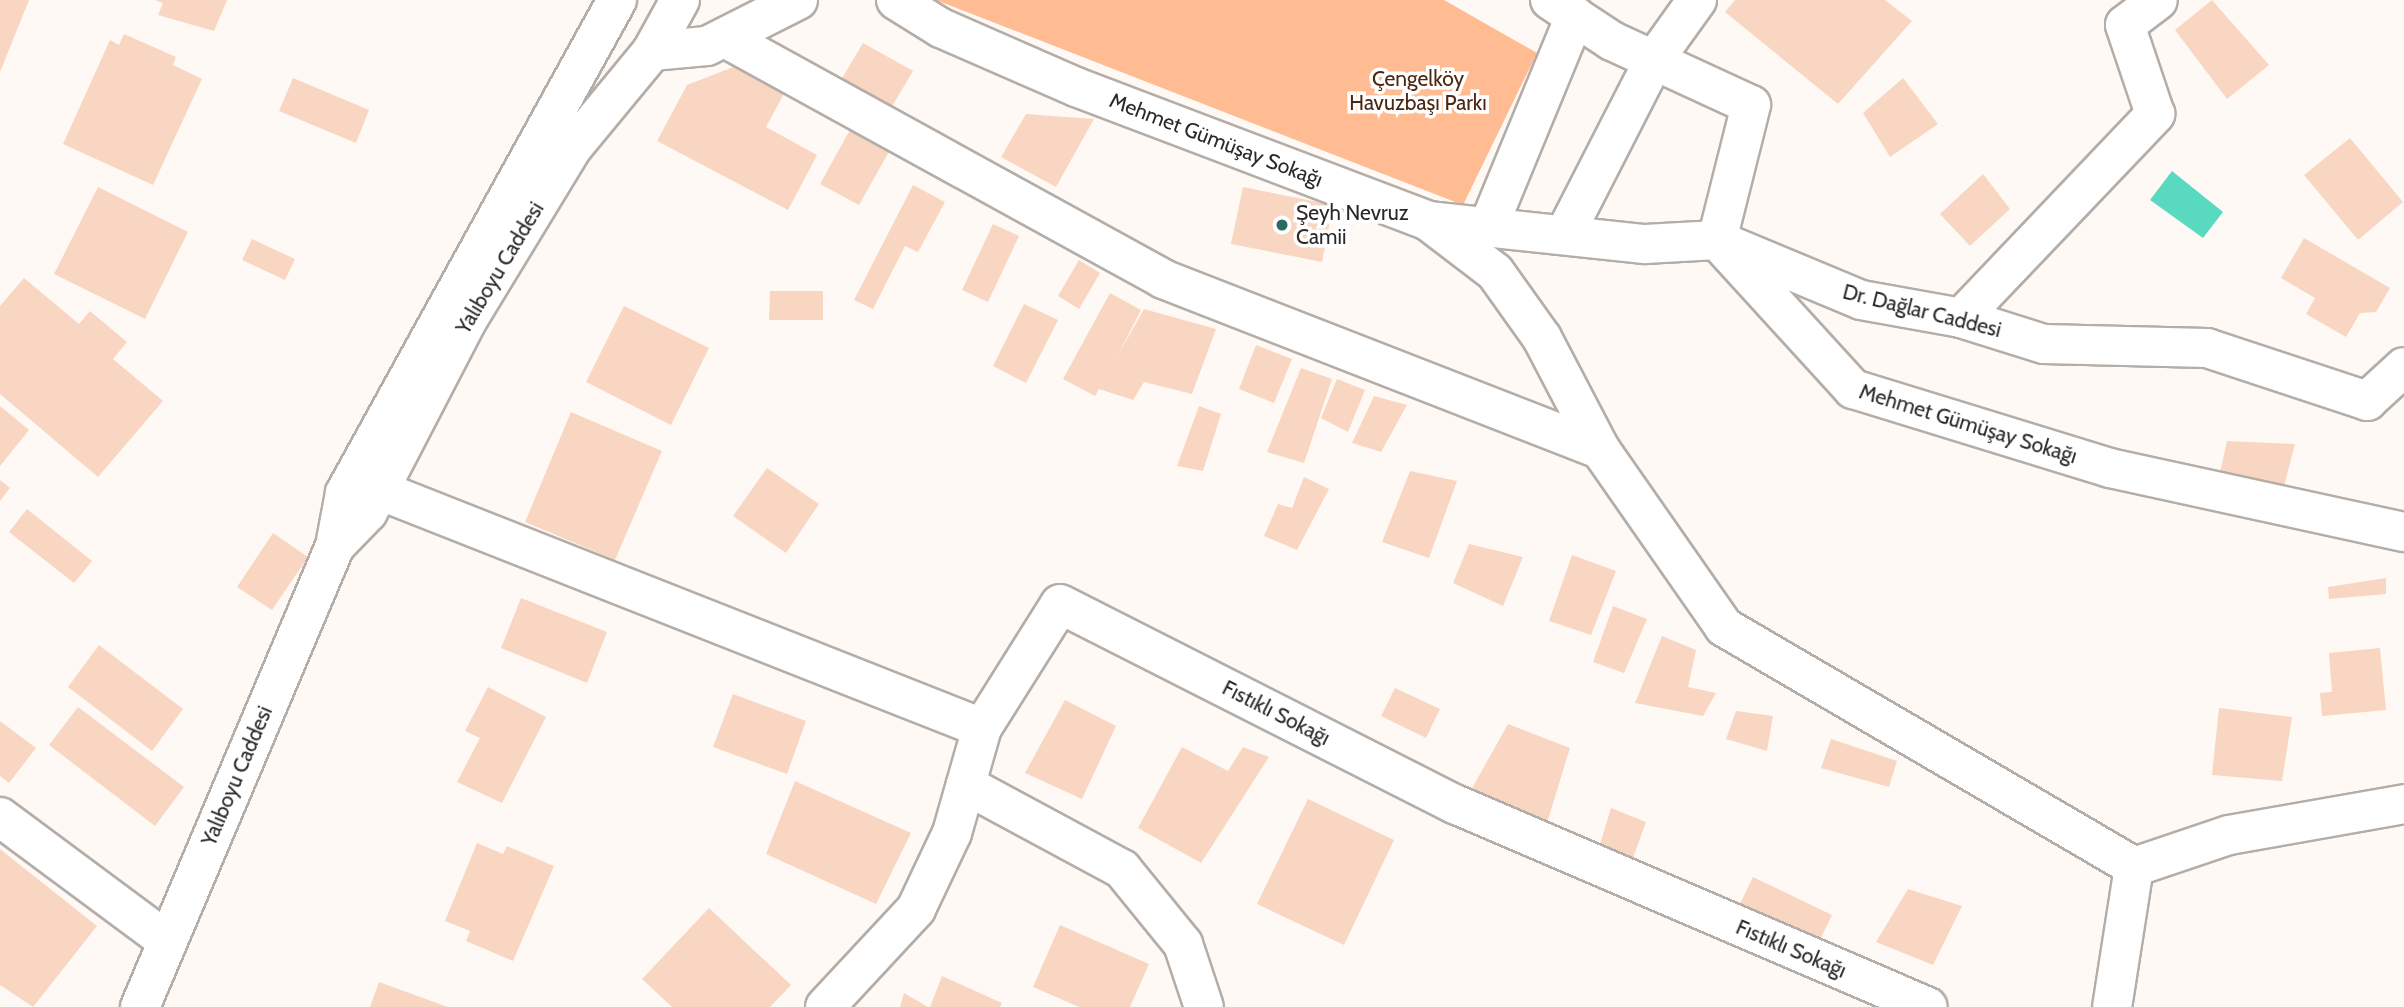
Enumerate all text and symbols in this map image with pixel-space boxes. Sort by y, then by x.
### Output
park label: Çengelköy Havuzbaşı Parkı [1349,66,1487,116]
street label: Mehmet Gümüşay Sokağı [1106,88,1326,192]
street label: Yalıboyu Caddesi [451,197,549,339]
place label: Şeyh Nevruz Camii [1296,200,1409,250]
marker: Şeyh Nevruz Camii [1274,217,1290,233]
street label: Dr. Dağlar Caddesi [1840,279,2004,343]
street label: Mehmet Gümüşay Sokağı [1856,379,2080,469]
street label: Fıstıklı Sokağı [1218,675,1334,751]
street label: Yalıboyu Caddesi [196,702,278,850]
street label: Fıstıklı Sokağı [1732,915,1850,983]

